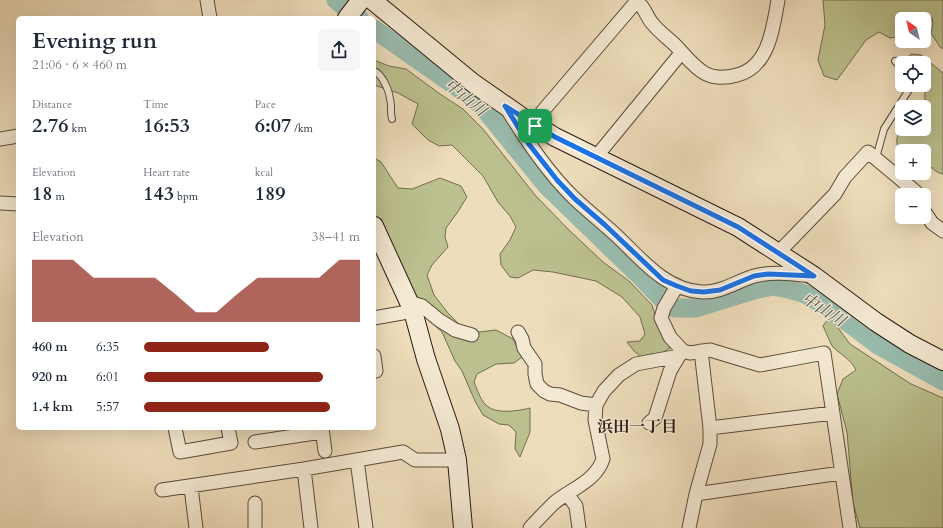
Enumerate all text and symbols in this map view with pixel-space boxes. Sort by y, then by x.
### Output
north arrow [895,12,931,48]
map controls [895,12,931,224]
text: Evening run [32,26,157,56]
button: share [318,29,360,71]
text: 21:06 · 6 × 460 m [32,56,127,74]
button: locate [895,56,931,92]
water label: 中山川 [440,74,492,123]
text: Distance [32,97,72,112]
text: Time [143,97,169,112]
text: Pace [255,97,276,112]
button: layers [895,100,931,136]
pin [518,109,552,143]
text: 2.76 [32,112,69,139]
text: 16:53 [143,112,190,139]
text: 6:07 [255,112,291,139]
icon: arrive [524,115,546,137]
text: km [69,121,87,136]
text: /km [291,121,313,136]
button: + [895,144,931,180]
text: Elevation [32,165,76,180]
text: Heart rate [143,165,190,180]
text: kcal [255,165,273,180]
text: 18 [32,180,53,207]
text: 143 [143,180,174,207]
text: 189 [255,180,285,207]
button: − [895,188,931,224]
text: m [53,189,65,204]
text: bpm [174,189,198,204]
text: Elevation [32,228,84,246]
text: 38–41 m [312,228,360,246]
water label: 中山川 [797,288,851,333]
text: 460 m [32,338,67,356]
text: 6:35 [96,338,119,356]
text: 920 m [32,368,67,386]
text: 6:01 [96,368,119,386]
text: 1.4 km [32,398,73,416]
text: 5:57 [96,398,119,416]
district label: 浜田一丁目 [597,416,677,438]

